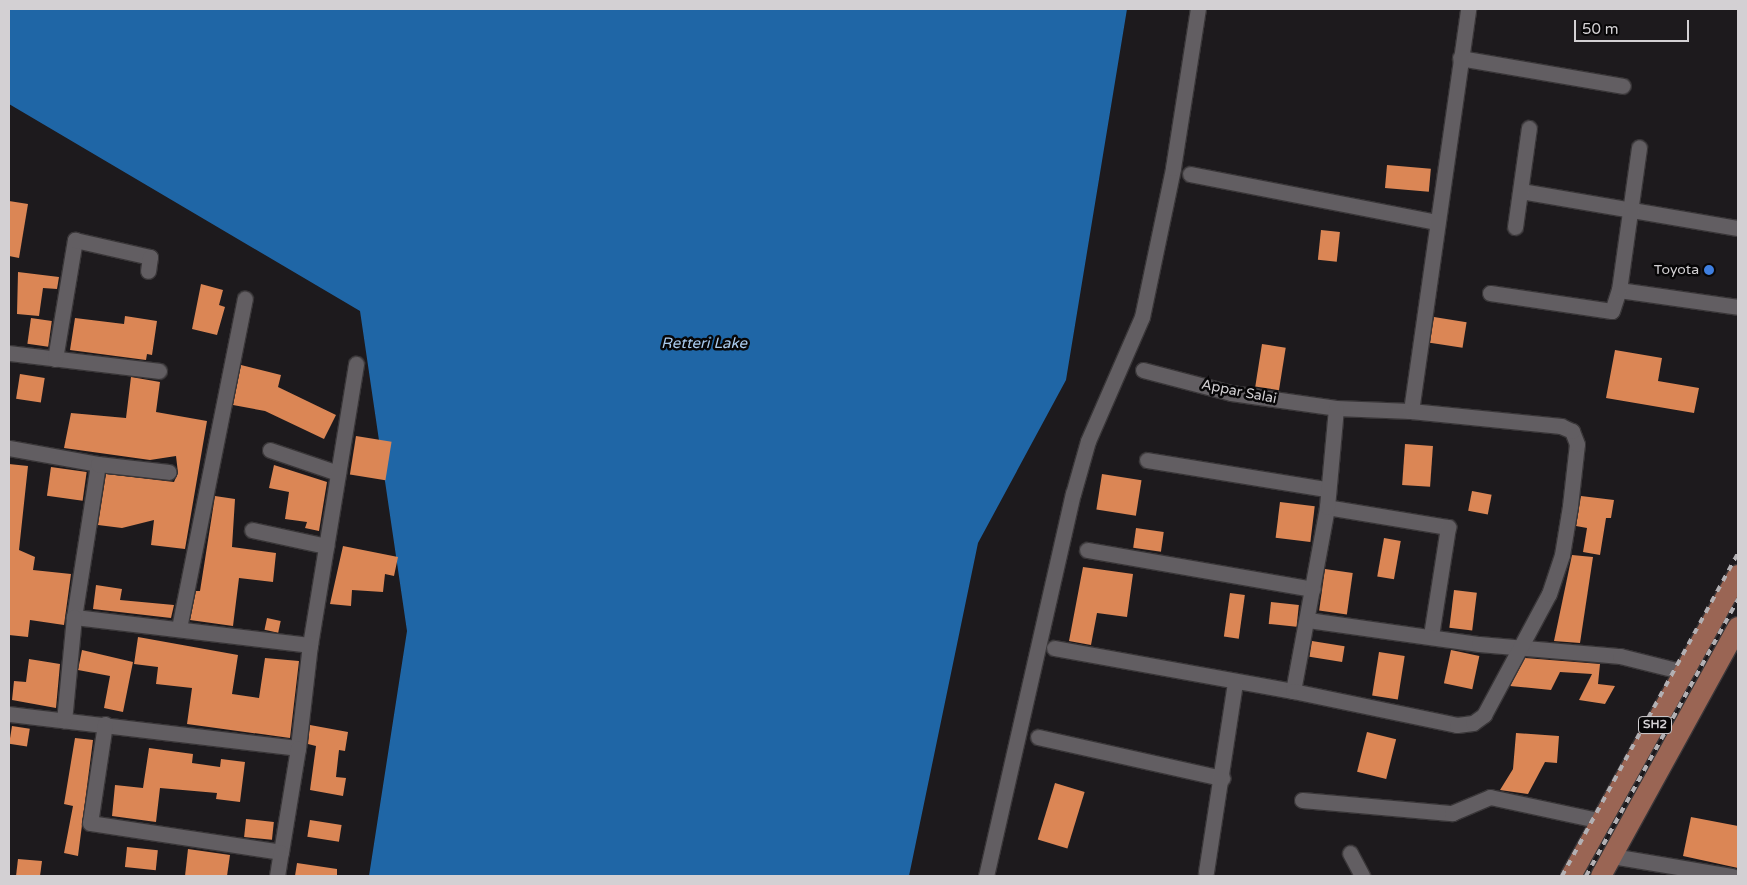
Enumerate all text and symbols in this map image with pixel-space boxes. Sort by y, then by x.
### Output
scale bar [1577,10,1692,42]
text: 50 m [1582,20,1619,38]
place label: Toyota [1654,262,1699,278]
marker: Toyota [1703,264,1715,276]
water label: Retteri Lake [661,335,747,353]
street label: Appar Salai [1200,376,1278,408]
road number: SH2 [1638,716,1672,734]

